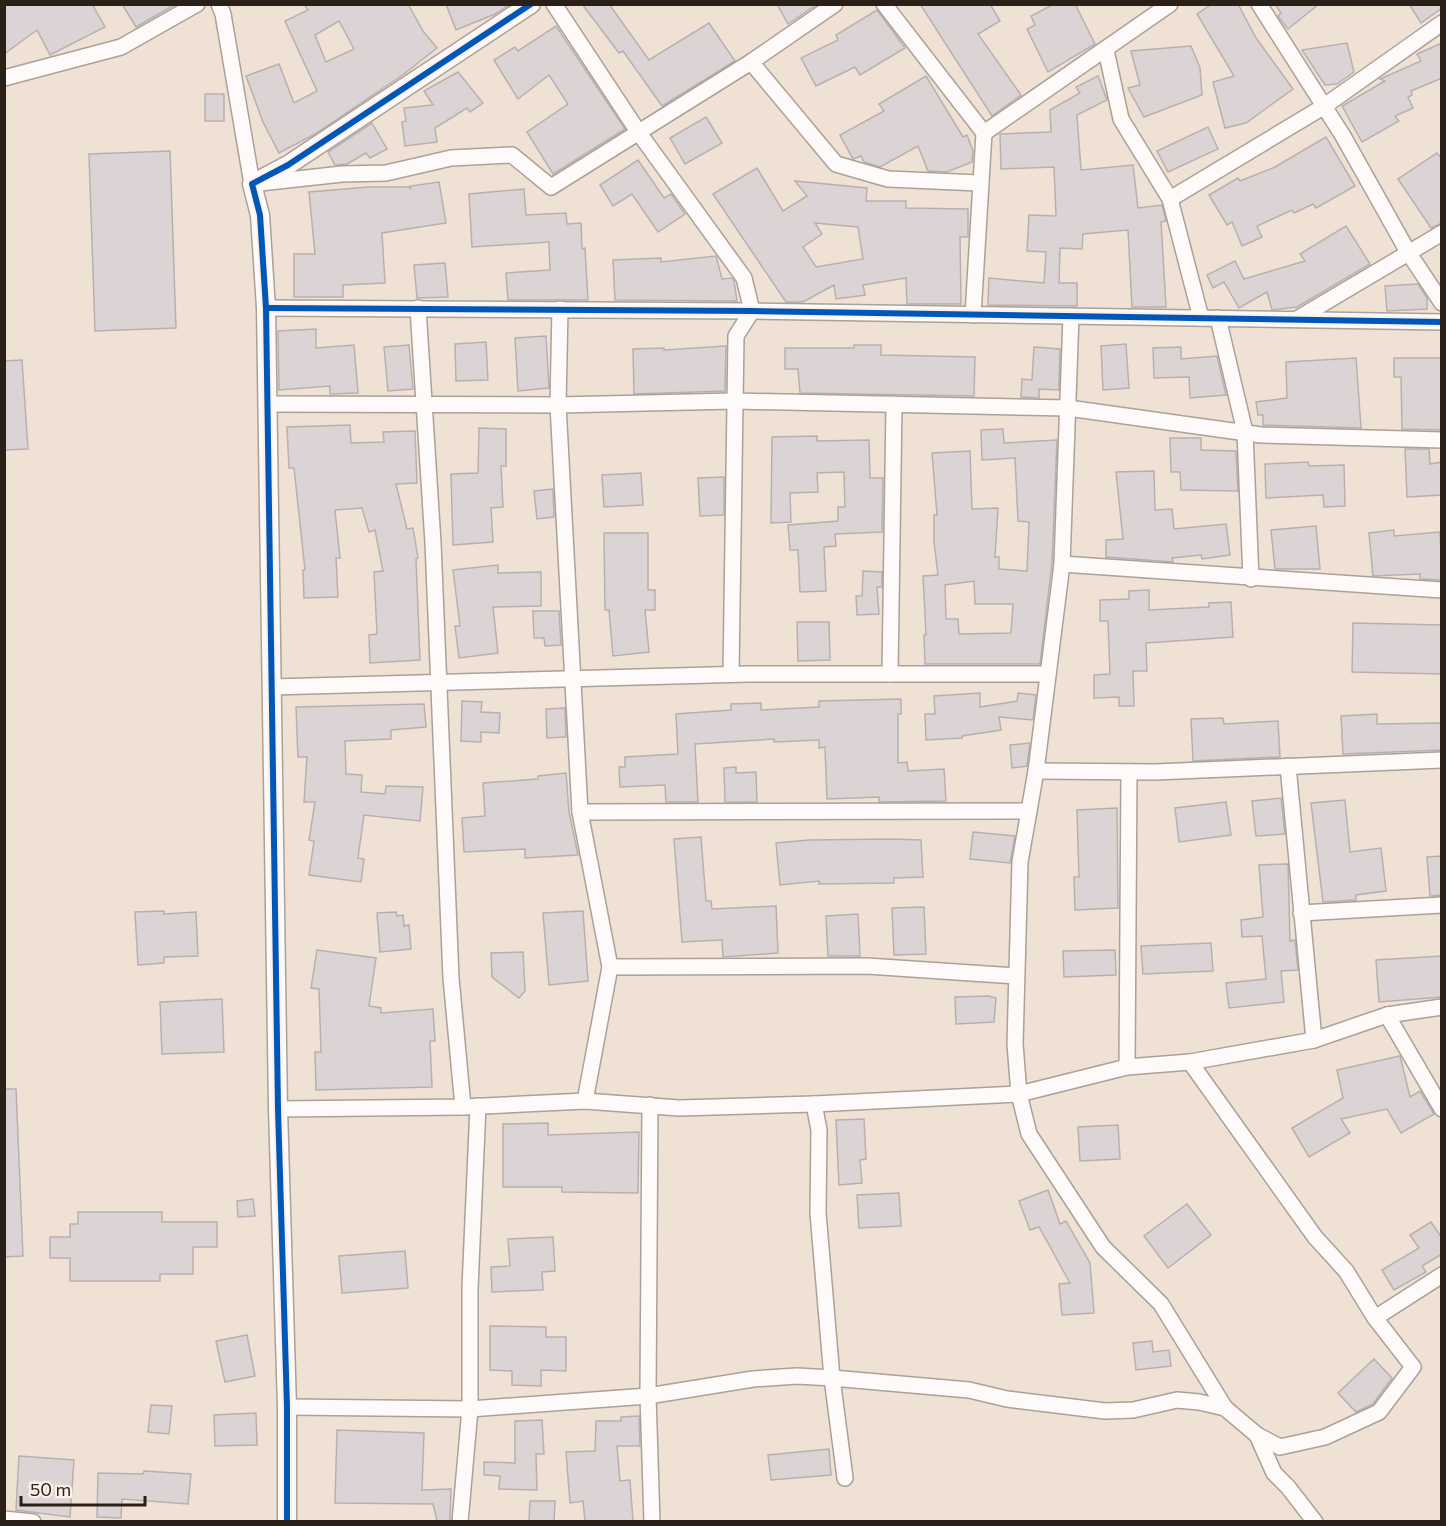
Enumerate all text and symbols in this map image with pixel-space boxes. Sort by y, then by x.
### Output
scale bar [21,1469,146,1507]
text: 50 m [30,1478,71,1500]

